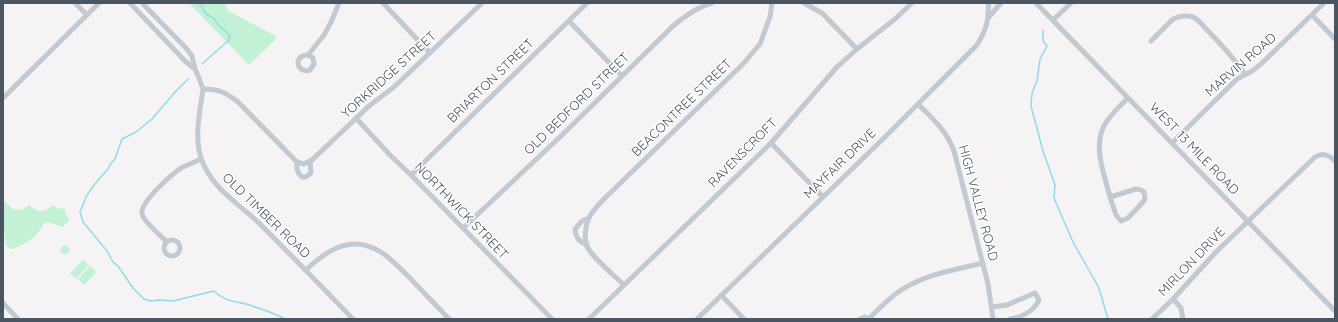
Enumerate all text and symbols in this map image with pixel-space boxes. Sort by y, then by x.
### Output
street label: YORKRIDGE STREET [338,28,440,122]
street label: MARVIN ROAD [1202,30,1280,100]
street label: BRIARTON STREET [444,36,538,126]
street label: OLD BEDFORD STREET [521,50,633,158]
street label: BEACONTREE STREET [629,56,735,160]
street label: WEST 13 MILE ROAD [1146,100,1242,198]
street label: RAVENSCROFT [705,115,781,191]
street label: MAYFAIR DRIVE [801,126,879,202]
street label: HIGH VALLEY ROAD [955,143,1001,263]
street label: NORTHWICK STREET [411,159,511,263]
street label: OLD TIMBER ROAD [219,170,313,262]
street label: MIRLON DRIVE [1155,224,1229,300]

